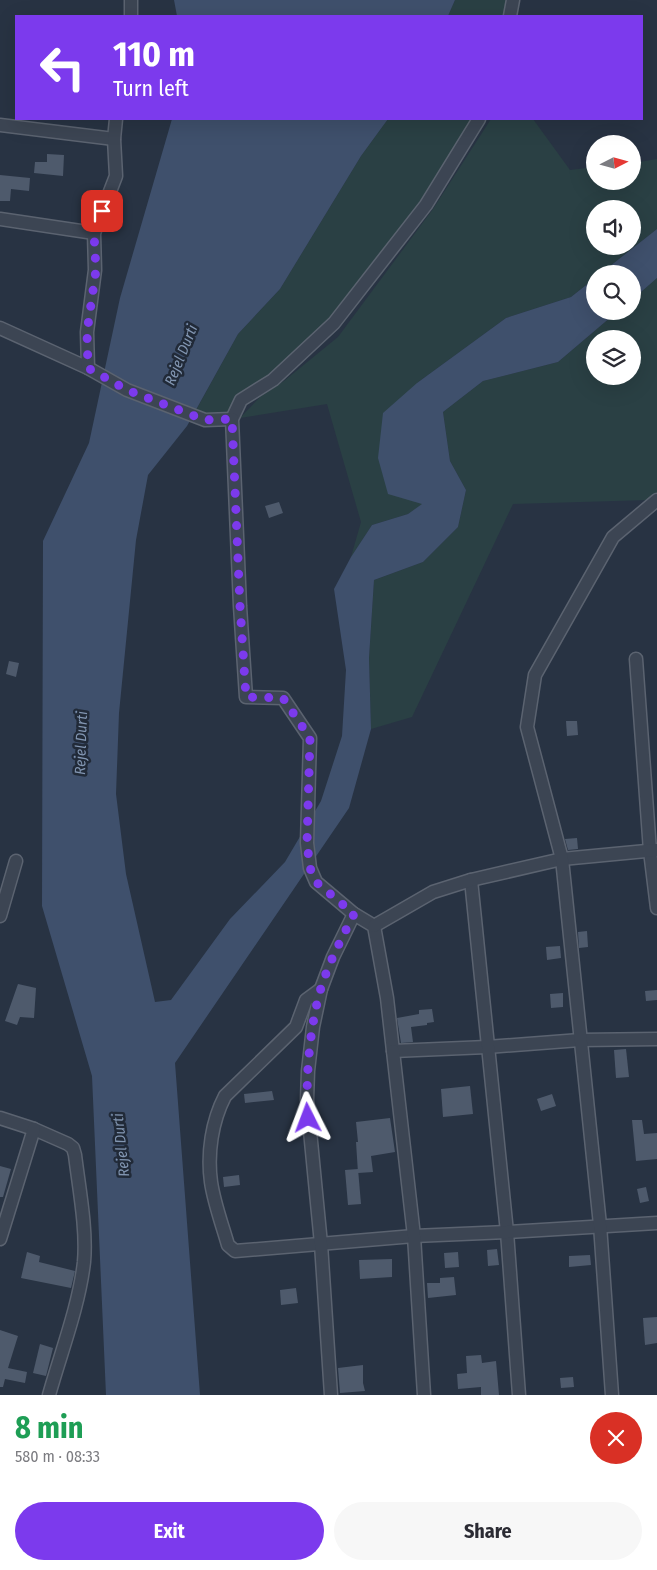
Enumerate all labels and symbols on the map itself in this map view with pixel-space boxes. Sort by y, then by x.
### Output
north arrow [586,135,641,190]
pin [81,190,123,232]
water label: Rejel Durti [161,322,201,388]
water label: Rejel Durti [71,711,91,775]
position arrow [281,1091,333,1143]
water label: Rejel Durti [109,1112,133,1178]

